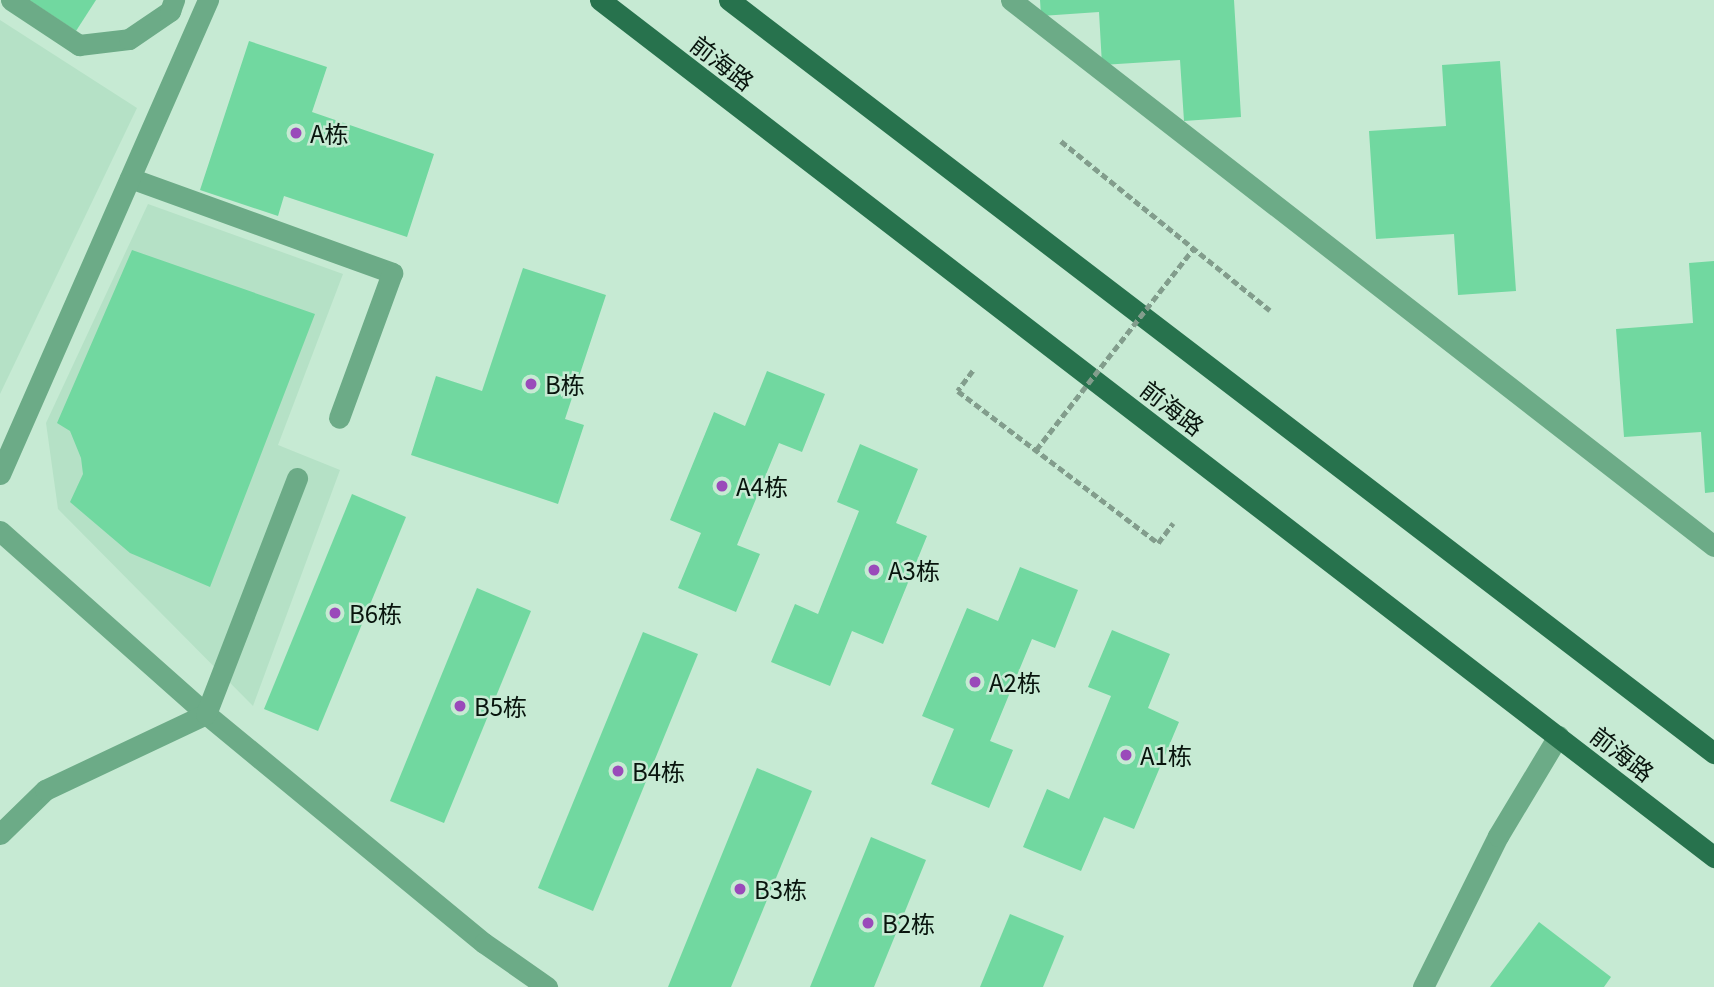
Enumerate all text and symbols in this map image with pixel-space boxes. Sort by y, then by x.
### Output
street label: 前海路 [686,28,760,96]
place label: A栋 [310,119,349,147]
marker: A栋 [288,125,304,141]
place label: B栋 [545,370,585,398]
street label: 前海路 [1136,373,1210,441]
marker: B栋 [523,376,539,392]
place label: A4栋 [736,472,788,500]
marker: A4栋 [714,478,730,494]
place label: A3栋 [888,556,940,584]
marker: A3栋 [866,562,882,578]
place label: B6栋 [349,599,402,627]
marker: B6栋 [327,605,343,621]
place label: A2栋 [989,668,1041,696]
marker: A2栋 [967,674,983,690]
place label: B5栋 [474,692,527,720]
marker: B5栋 [452,698,468,714]
street label: 前海路 [1586,719,1660,787]
place label: A1栋 [1140,741,1192,769]
marker: A1栋 [1118,747,1134,763]
place label: B4栋 [632,757,685,785]
marker: B4栋 [610,763,626,779]
place label: B3栋 [754,875,807,903]
marker: B3栋 [732,881,748,897]
place label: B2栋 [882,909,935,937]
marker: B2栋 [860,915,876,931]

